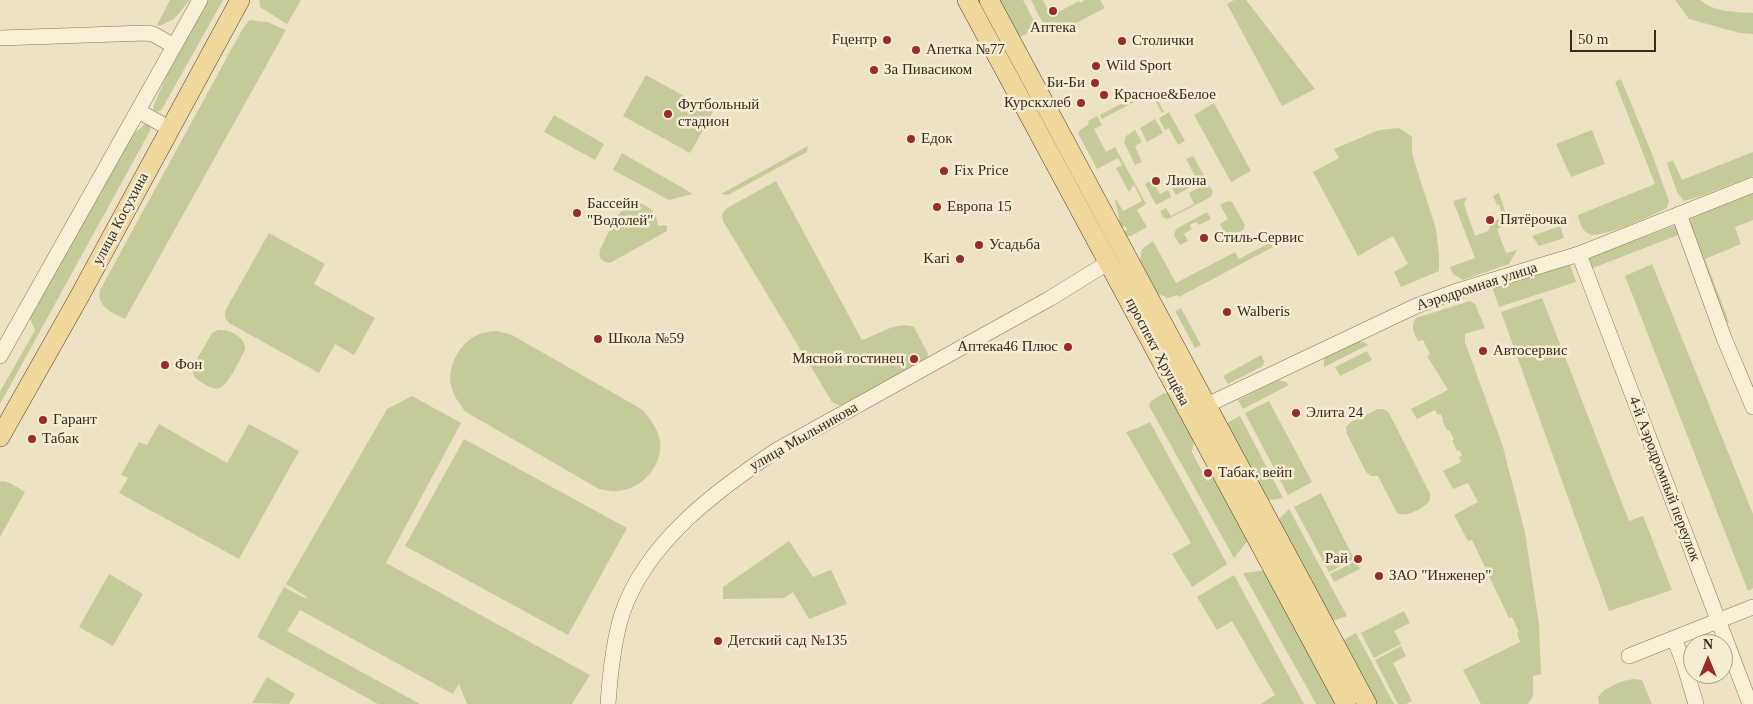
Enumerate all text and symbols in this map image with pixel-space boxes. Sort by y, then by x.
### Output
marker: Аптека [1047,5,1059,17]
place label: Аптека [1030,19,1076,37]
scale bar [1573,20,1659,52]
place label: Fцентр [832,31,877,49]
text: 50 m [1578,31,1608,47]
place label: Столички [1132,32,1194,50]
marker: Fцентр [881,34,893,46]
marker: Столички [1116,35,1128,47]
place label: Апетка №77 [926,41,1005,59]
marker: Апетка №77 [910,44,922,56]
place label: Wild Sport [1106,57,1172,75]
marker: Wild Sport [1090,60,1102,72]
place label: За Пивасиком [884,61,972,79]
marker: За Пивасиком [868,64,880,76]
place label: Би-Би [1047,74,1085,92]
marker: Би-Би [1089,77,1101,89]
place label: Красное&Белое [1114,86,1216,104]
marker: Красное&Белое [1098,89,1110,101]
place label: Курскхлеб [1004,94,1071,112]
place label: Футбольный стадион [678,96,759,131]
marker: Курскхлеб [1075,97,1087,109]
marker: Футбольный стадион [662,108,674,120]
place label: Едок [921,130,953,148]
marker: Едок [905,133,917,145]
place label: Fix Price [954,162,1009,180]
marker: Fix Price [938,165,950,177]
street label: улица Косухина [89,170,153,268]
place label: Лиона [1166,172,1206,190]
marker: Лиона [1150,175,1162,187]
place label: Бассейн "Водолей" [587,195,653,230]
place label: Европа 15 [947,198,1012,216]
marker: Европа 15 [931,201,943,213]
marker: Бассейн "Водолей" [571,207,583,219]
place label: Пятёрочка [1500,211,1567,229]
marker: Пятёрочка [1484,214,1496,226]
place label: Стиль-Сервис [1214,229,1304,247]
marker: Стиль-Сервис [1198,232,1210,244]
place label: Усадьба [989,236,1040,254]
marker: Усадьба [973,239,985,251]
place label: Kari [923,250,950,268]
marker: Kari [954,253,966,265]
street label: Аэродромная улица [1414,259,1540,315]
street label: проспект Хрущёва [1121,295,1193,409]
place label: Walberis [1237,303,1290,321]
marker: Walberis [1221,306,1233,318]
place label: Школа №59 [608,330,684,348]
marker: Школа №59 [592,333,604,345]
place label: Аптека46 Плюс [957,338,1058,356]
marker: Аптека46 Плюс [1062,341,1074,353]
place label: Автосервис [1493,342,1568,360]
marker: Автосервис [1477,345,1489,357]
place label: Мясной гостинец [792,350,904,368]
marker: Мясной гостинец [908,353,920,365]
place label: Фон [175,356,202,374]
marker: Фон [159,359,171,371]
street label: 4-й Аэродромный переулок [1624,394,1704,564]
street label: улица Мыльникова [747,399,861,475]
place label: Элита 24 [1306,404,1363,422]
marker: Элита 24 [1290,407,1302,419]
place label: Гарант [53,411,97,429]
marker: Гарант [37,414,49,426]
place label: Табак [42,430,79,448]
marker: Табак [26,433,38,445]
place label: Табак, вейп [1218,464,1292,482]
marker: Табак, вейп [1202,467,1214,479]
place label: Рай [1325,550,1348,568]
marker: Рай [1352,553,1364,565]
place label: ЗАО "Инженер" [1389,567,1491,585]
marker: ЗАО "Инженер" [1373,570,1385,582]
place label: Детский сад №135 [728,632,847,650]
north arrow [1683,634,1733,684]
marker: Детский сад №135 [712,635,724,647]
text: N [1703,637,1713,652]

